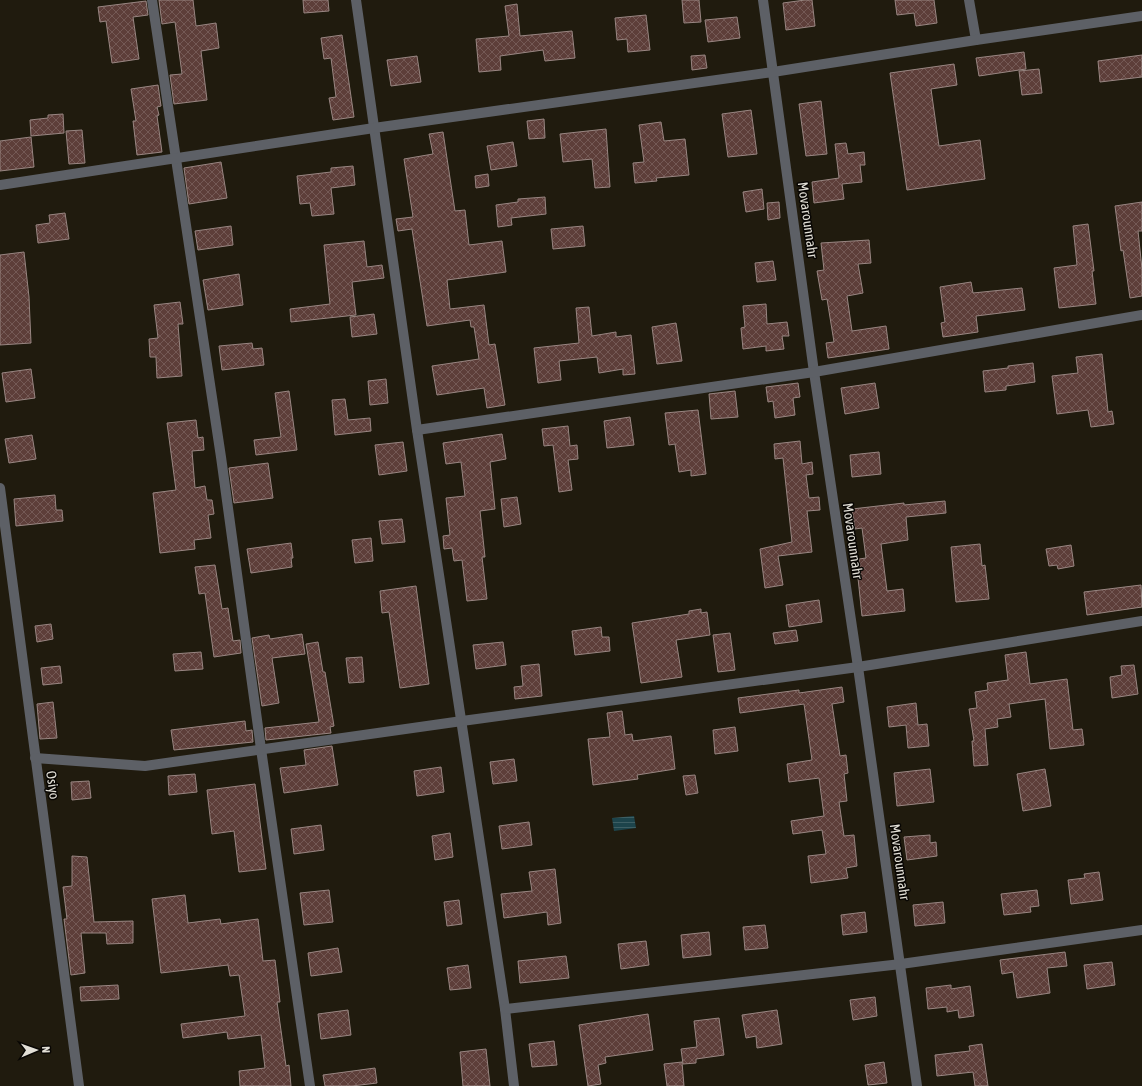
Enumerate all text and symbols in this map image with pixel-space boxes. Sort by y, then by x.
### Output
street label: Movarounnahr [795,181,821,260]
street label: Movarounnahr [840,502,866,581]
street label: Osiyo [43,770,63,800]
street label: Movarounnahr [887,823,913,902]
north arrow [16,1030,56,1070]
text: N [40,1046,52,1053]

